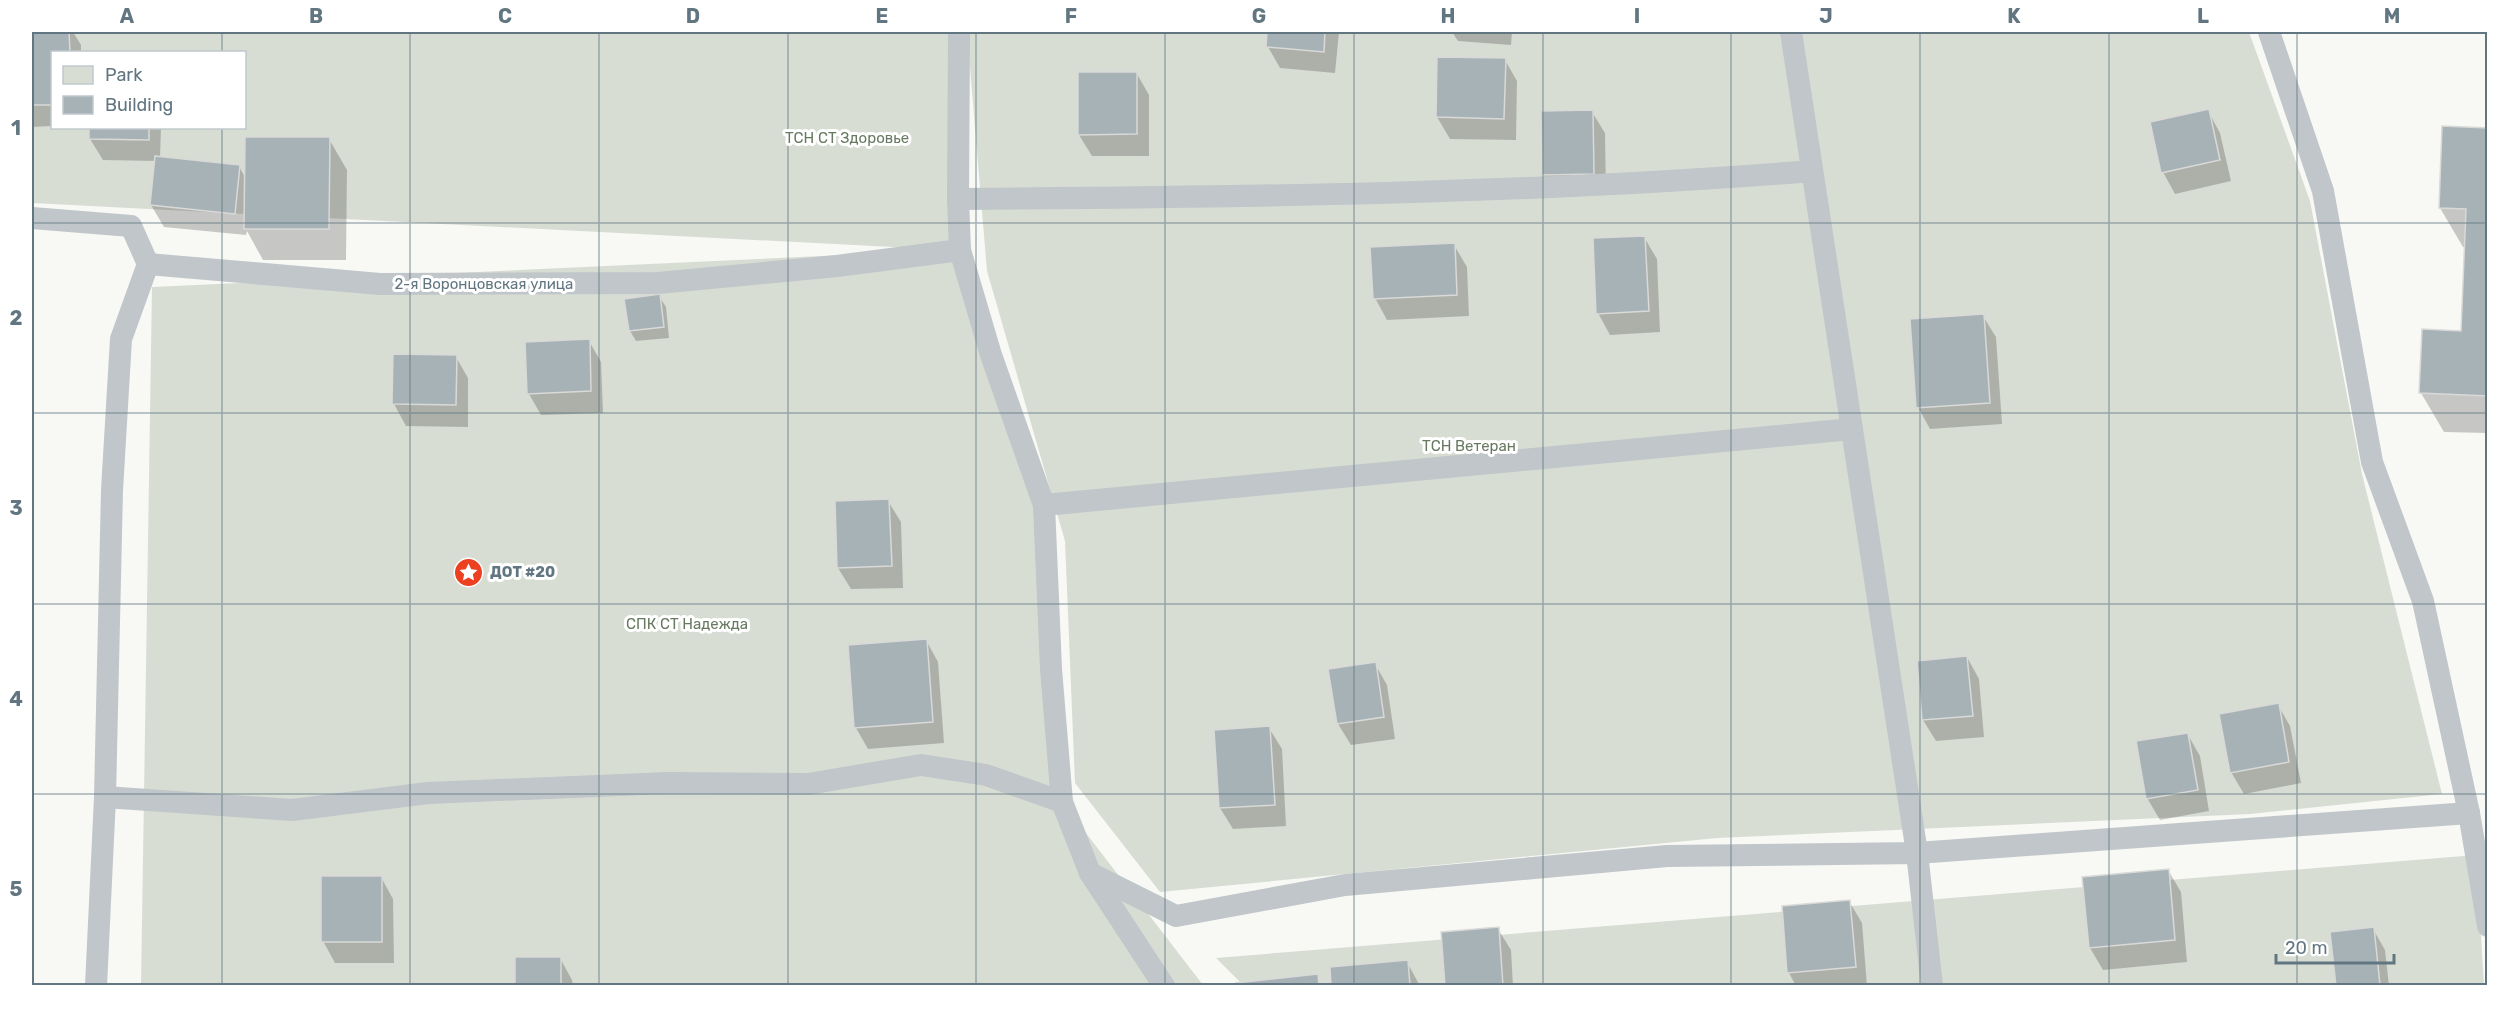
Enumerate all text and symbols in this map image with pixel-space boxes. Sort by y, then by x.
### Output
text: A [120,4,135,28]
text: B [309,4,323,28]
text: C [498,4,512,28]
text: D [686,4,700,28]
text: E [876,4,888,28]
text: F [1065,4,1077,28]
text: G [1252,4,1266,28]
text: H [1441,4,1455,28]
text: I [1634,4,1640,28]
text: J [1819,4,1833,28]
text: K [2007,4,2021,28]
text: L [2197,4,2209,28]
text: M [2384,4,2400,28]
legend [51,51,246,129]
text: Park [105,64,143,86]
text: Building [105,94,173,116]
text: 1 [11,116,21,140]
park label: ТСН СТ Здоровье [785,129,909,147]
street label: 2-я Воронцовская улица [395,275,573,293]
text: 2 [10,306,23,330]
park label: ТСН Ветеран [1422,437,1516,455]
text: 3 [9,496,23,520]
place icon: ДОТ #20 [453,556,485,588]
place label: ДОТ #20 [490,563,555,581]
park label: СПК СТ Надежда [626,615,748,633]
text: 4 [9,687,23,711]
text: 5 [10,877,23,901]
scale bar [2276,927,2394,965]
text: 20 m [2285,937,2327,959]

